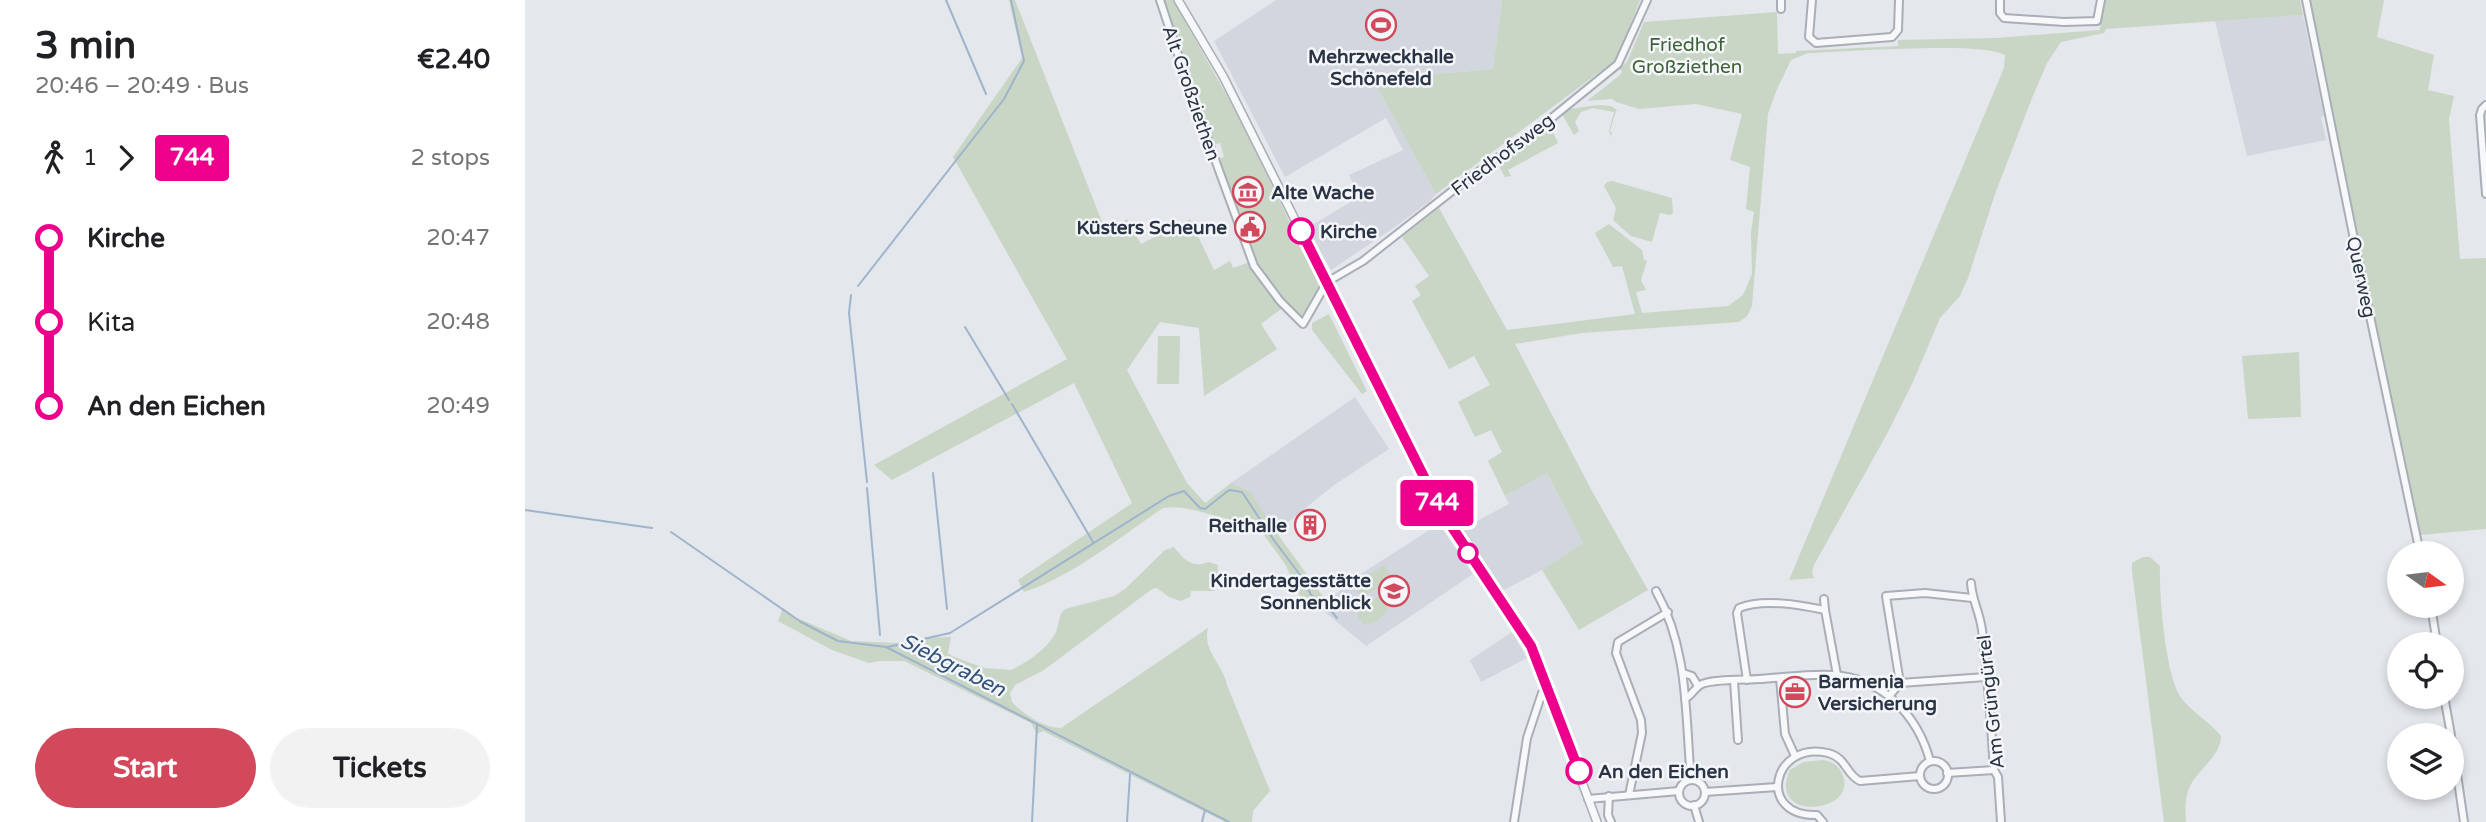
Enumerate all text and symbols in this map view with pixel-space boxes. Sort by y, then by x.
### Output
sports icon: Mehrzweckhalle Schönefeld [1364,8,1398,42]
text: 3 min [35,23,136,69]
street label: Alt Großziethen [1158,23,1225,164]
park label: Friedhof Großziethen [1632,34,1742,78]
text: €2.40 [417,44,490,75]
place label: Mehrzweckhalle Schönefeld [1308,46,1454,90]
text: 20:46 – 20:49 · Bus [35,72,249,100]
street label: Friedhofsweg [1447,109,1558,201]
icon: walk [35,139,73,177]
icon: forward [107,139,145,177]
text: 744 [169,143,215,172]
text: 1 [83,144,97,172]
text: 2 stops [410,144,490,172]
museum icon: Alte Wache [1231,175,1265,209]
place label: Alte Wache [1271,182,1374,204]
public building icon: Küsters Scheune [1233,210,1267,244]
place label: Küsters Scheune [1076,217,1227,239]
marker: Kirche [1288,218,1314,244]
place label: Kirche [1320,221,1377,243]
text: Kirche [87,223,165,254]
text: 20:47 [426,224,490,252]
street label: Querweg [2342,235,2380,320]
text: Kita [87,307,135,338]
text: 20:48 [426,308,490,336]
text: An den Eichen [87,391,266,422]
text: 20:49 [426,392,490,420]
line badge: 744 [1397,480,1477,526]
text: 744 [1414,488,1460,517]
building icon: Reithalle [1293,508,1327,542]
place label: Reithalle [1208,515,1287,537]
north arrow [2387,541,2464,618]
map controls [2387,541,2464,800]
unlabelled marker [1458,543,1478,563]
place label: Kindertagesstätte Sonnenblick [1210,570,1372,614]
school or university icon: Kindertagesstätte Sonnenblick [1377,574,1411,608]
water label: Siebgraben [896,628,1010,703]
button: locate [2387,632,2464,709]
street label: Am Grüngürtel [1973,634,2009,770]
place label: Barmenia Versicherung [1818,671,1937,716]
office icon: Barmenia Versicherung [1778,675,1812,709]
button: layers [2387,723,2464,800]
button: Start [35,728,256,808]
button: Tickets [270,728,490,808]
marker: An den Eichen [1566,758,1592,784]
place label: An den Eichen [1598,761,1729,783]

